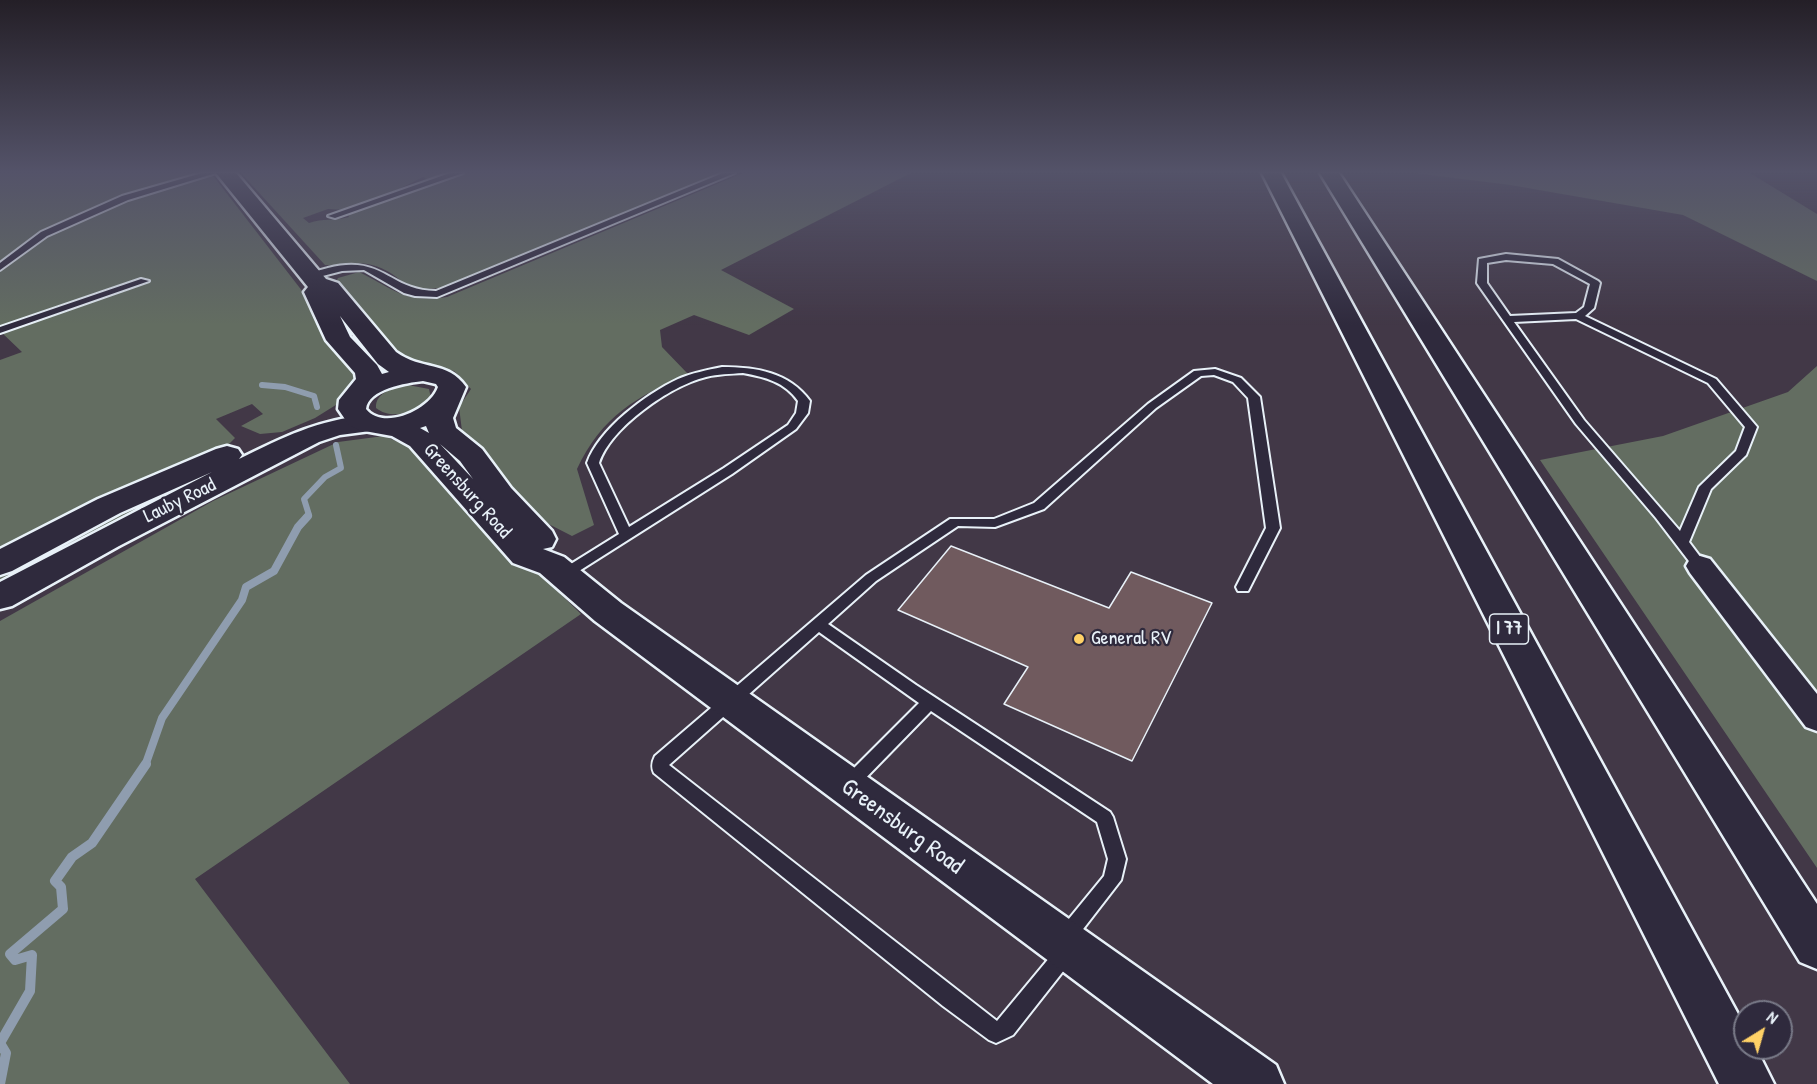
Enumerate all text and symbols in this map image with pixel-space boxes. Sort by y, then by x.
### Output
street label: Greensburg Road [418,438,516,544]
street label: Lauby Road [140,473,220,529]
road number: I 77 [1490,614,1528,644]
place label: General RV [1091,627,1171,651]
marker: General RV [1072,632,1086,646]
street label: Greensburg Road [835,773,969,881]
north arrow [1733,1000,1793,1060]
text: N [1763,1006,1783,1029]

